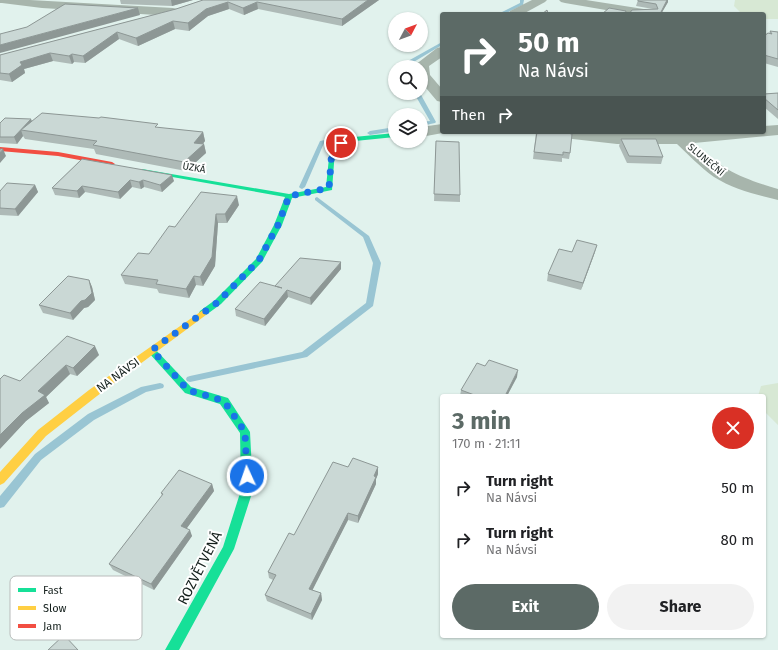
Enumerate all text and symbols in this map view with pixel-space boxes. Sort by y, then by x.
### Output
north arrow [388,12,428,52]
map controls [388,12,428,148]
text: 50 m [518,26,580,59]
icon: right [452,28,504,80]
button: search [388,60,428,100]
text: Na Návsi [518,60,589,82]
icon: right [494,104,516,126]
text: Then [452,106,486,124]
button: layers [388,108,428,148]
pin [324,126,358,160]
icon: arrive [330,132,352,154]
street label: SLUNEČNÍ [685,140,728,179]
street label: ÚZKÁ [181,158,207,176]
street label: NA NÁVSI [93,354,142,395]
text: 3 min [452,407,511,435]
button: close [712,407,754,449]
text: 170 m · 21:11 [452,436,521,451]
position arrow [226,455,268,497]
text: Turn right [486,472,553,490]
icon: right [452,477,474,499]
text: 50 m [721,479,754,497]
text: Na Návsi [486,490,537,505]
text: Turn right [486,524,553,542]
street label: ROZVĚTVENÁ [173,528,226,608]
icon: right [452,529,474,551]
text: 80 m [721,531,754,549]
text: Na Návsi [486,542,537,557]
legend [10,576,142,640]
text: Fast [43,584,63,597]
button: Exit [452,584,599,630]
button: Share [607,584,754,630]
text: Slow [43,602,67,615]
text: Jam [43,620,62,633]

